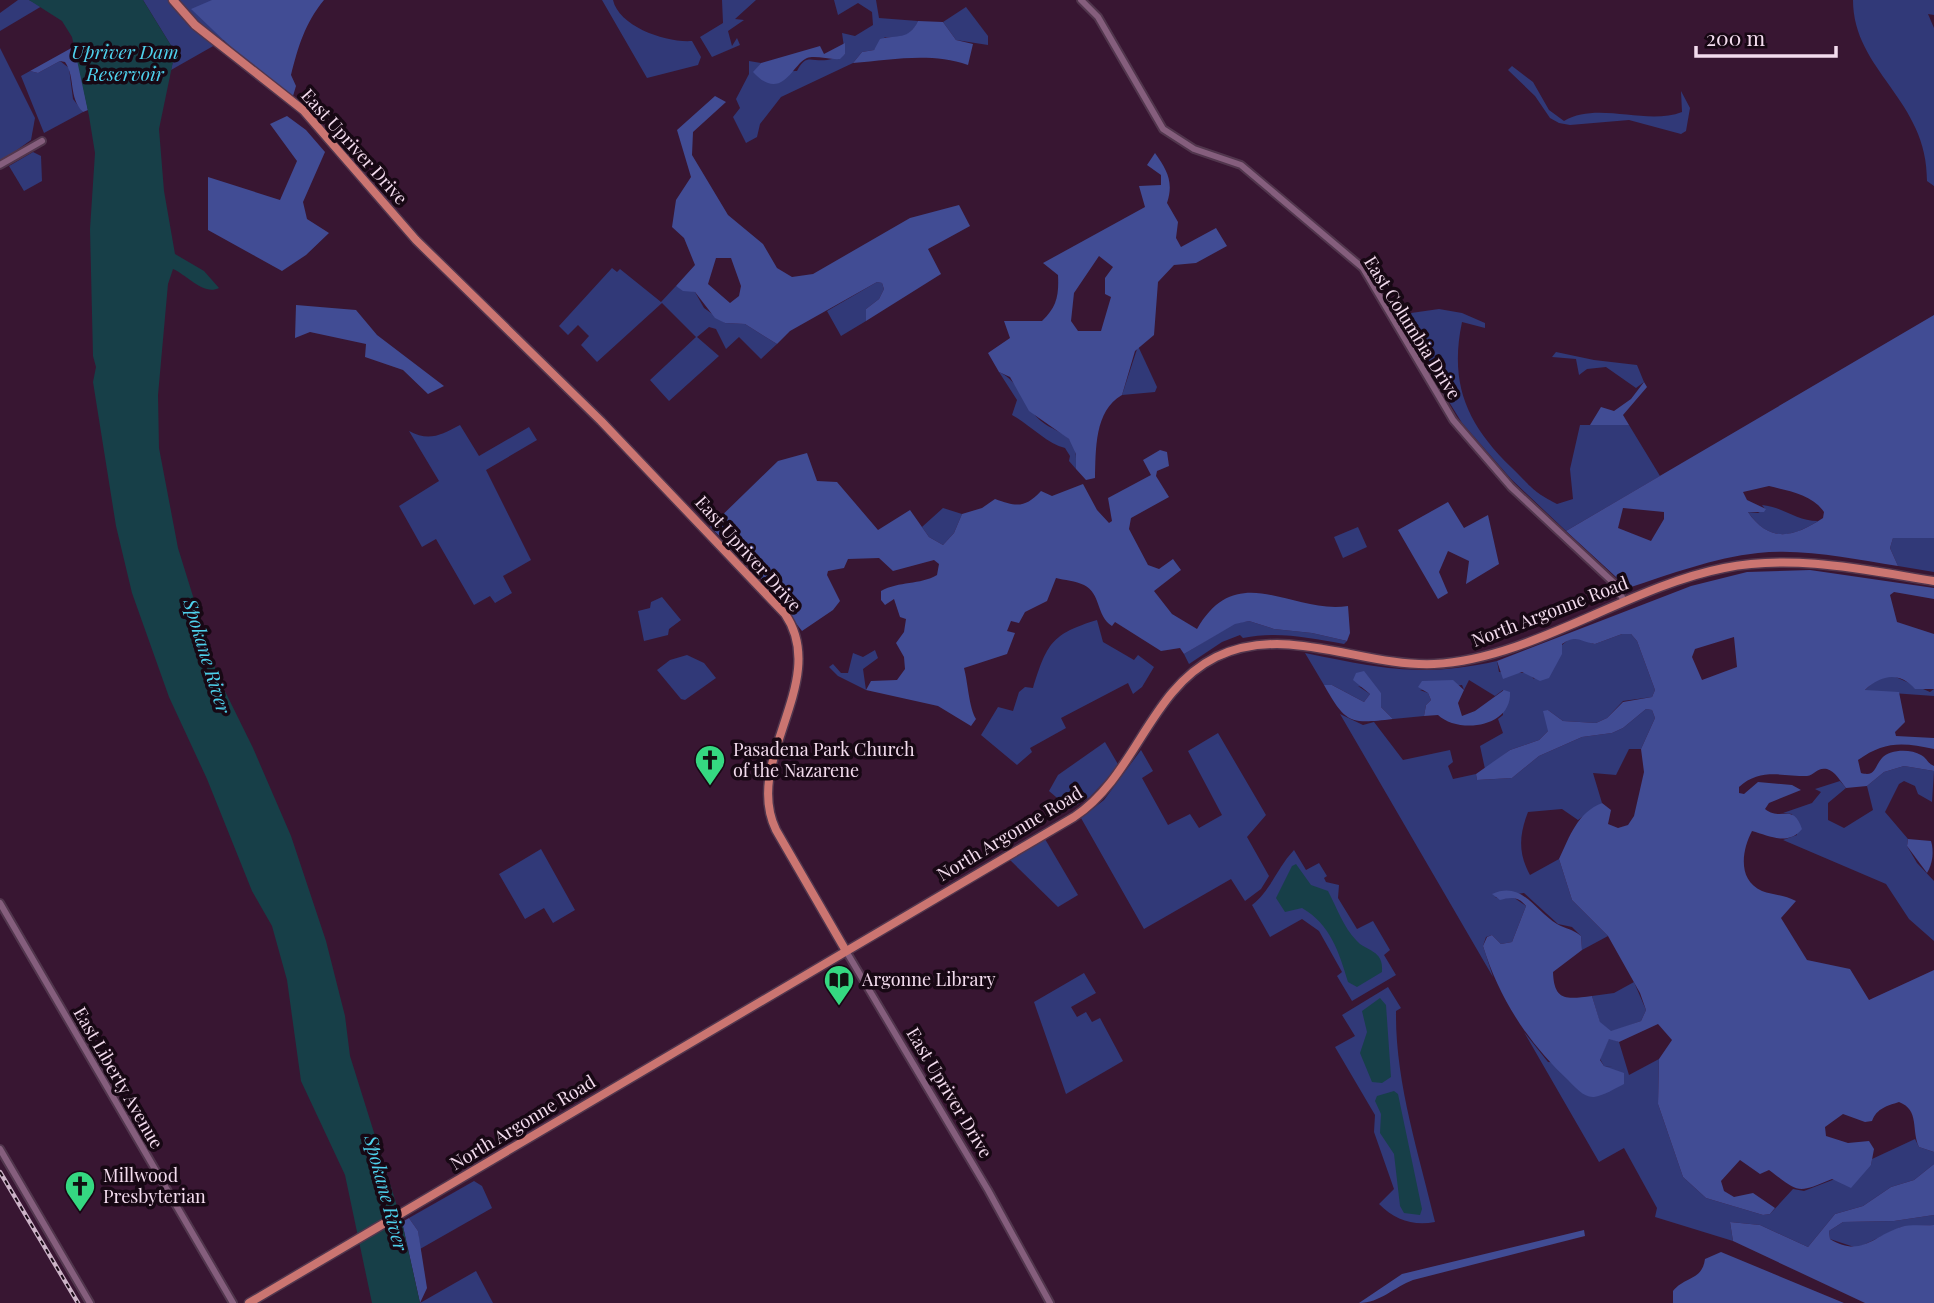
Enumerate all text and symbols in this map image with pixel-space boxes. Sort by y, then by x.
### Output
scale bar [1696,14,1836,58]
text: 200 m [1706,23,1765,51]
water label: Upriver Dam Reservoir [71,38,179,86]
street label: East Upriver Drive [296,83,413,209]
street label: East Columbia Drive [1359,251,1467,404]
street label: East Upriver Drive [690,490,807,616]
street label: North Argonne Road [1468,570,1632,652]
water label: Spokane River [178,594,238,717]
place label: Pasadena Park Church of the Nazarene [733,737,915,782]
church icon: Pasadena Park Church of the Nazarene [693,743,727,787]
street label: North Argonne Road [932,780,1087,886]
library icon: Argonne Library [822,963,856,1007]
place label: Argonne Library [861,967,996,991]
street label: East Liberty Avenue [69,1002,169,1153]
street label: East Upriver Drive [901,1023,998,1162]
street label: North Argonne Road [445,1069,600,1175]
water label: Spokane River [359,1131,415,1254]
place label: Millwood Presbyterian [103,1163,206,1208]
church icon: Millwood Presbyterian [63,1169,97,1213]

